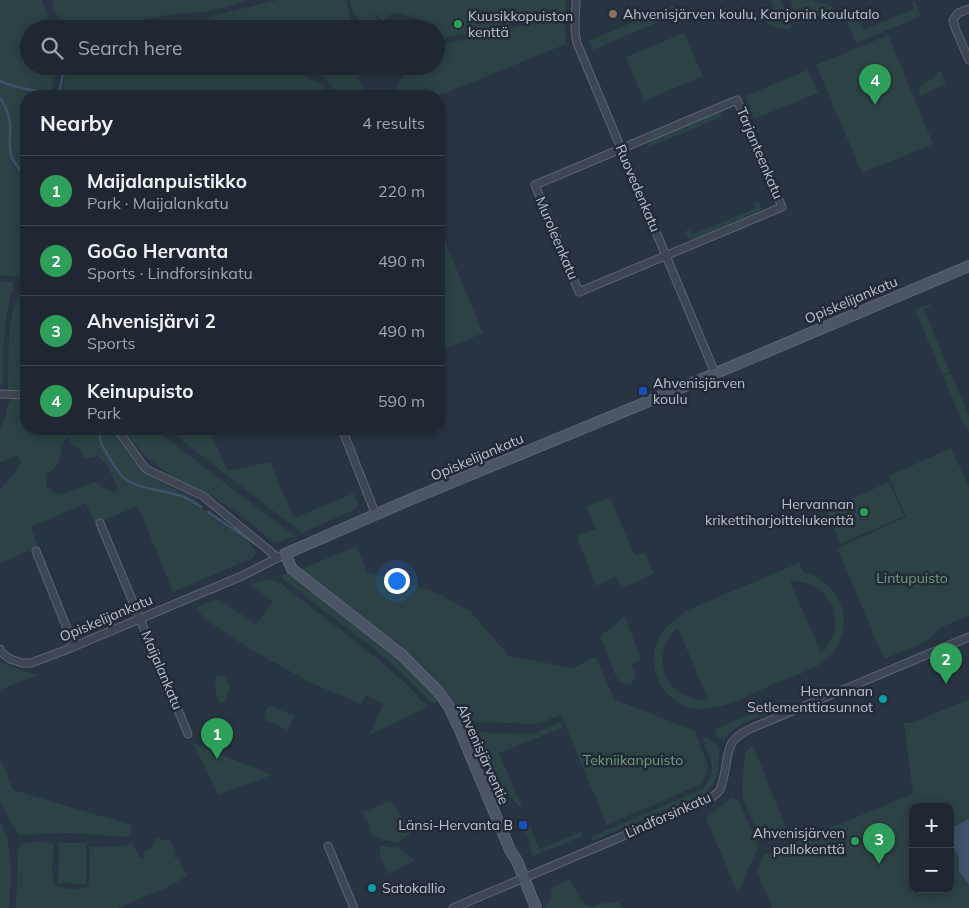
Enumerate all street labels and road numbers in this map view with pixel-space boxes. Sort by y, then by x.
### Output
street label: Tarjanteenkatu [733,105,787,201]
street label: Ruovedenkatu [611,142,665,234]
street label: Muroleenkatu [531,194,583,282]
street label: Opiskelijankatu [802,272,900,328]
street label: Opiskelijankatu [428,429,526,485]
street label: Opiskelijankatu [57,590,155,646]
street label: Maijalankatu [137,628,187,712]
street label: Ahvenisjärventie [453,701,513,807]
street label: Lindforsinkatu [622,788,714,842]

